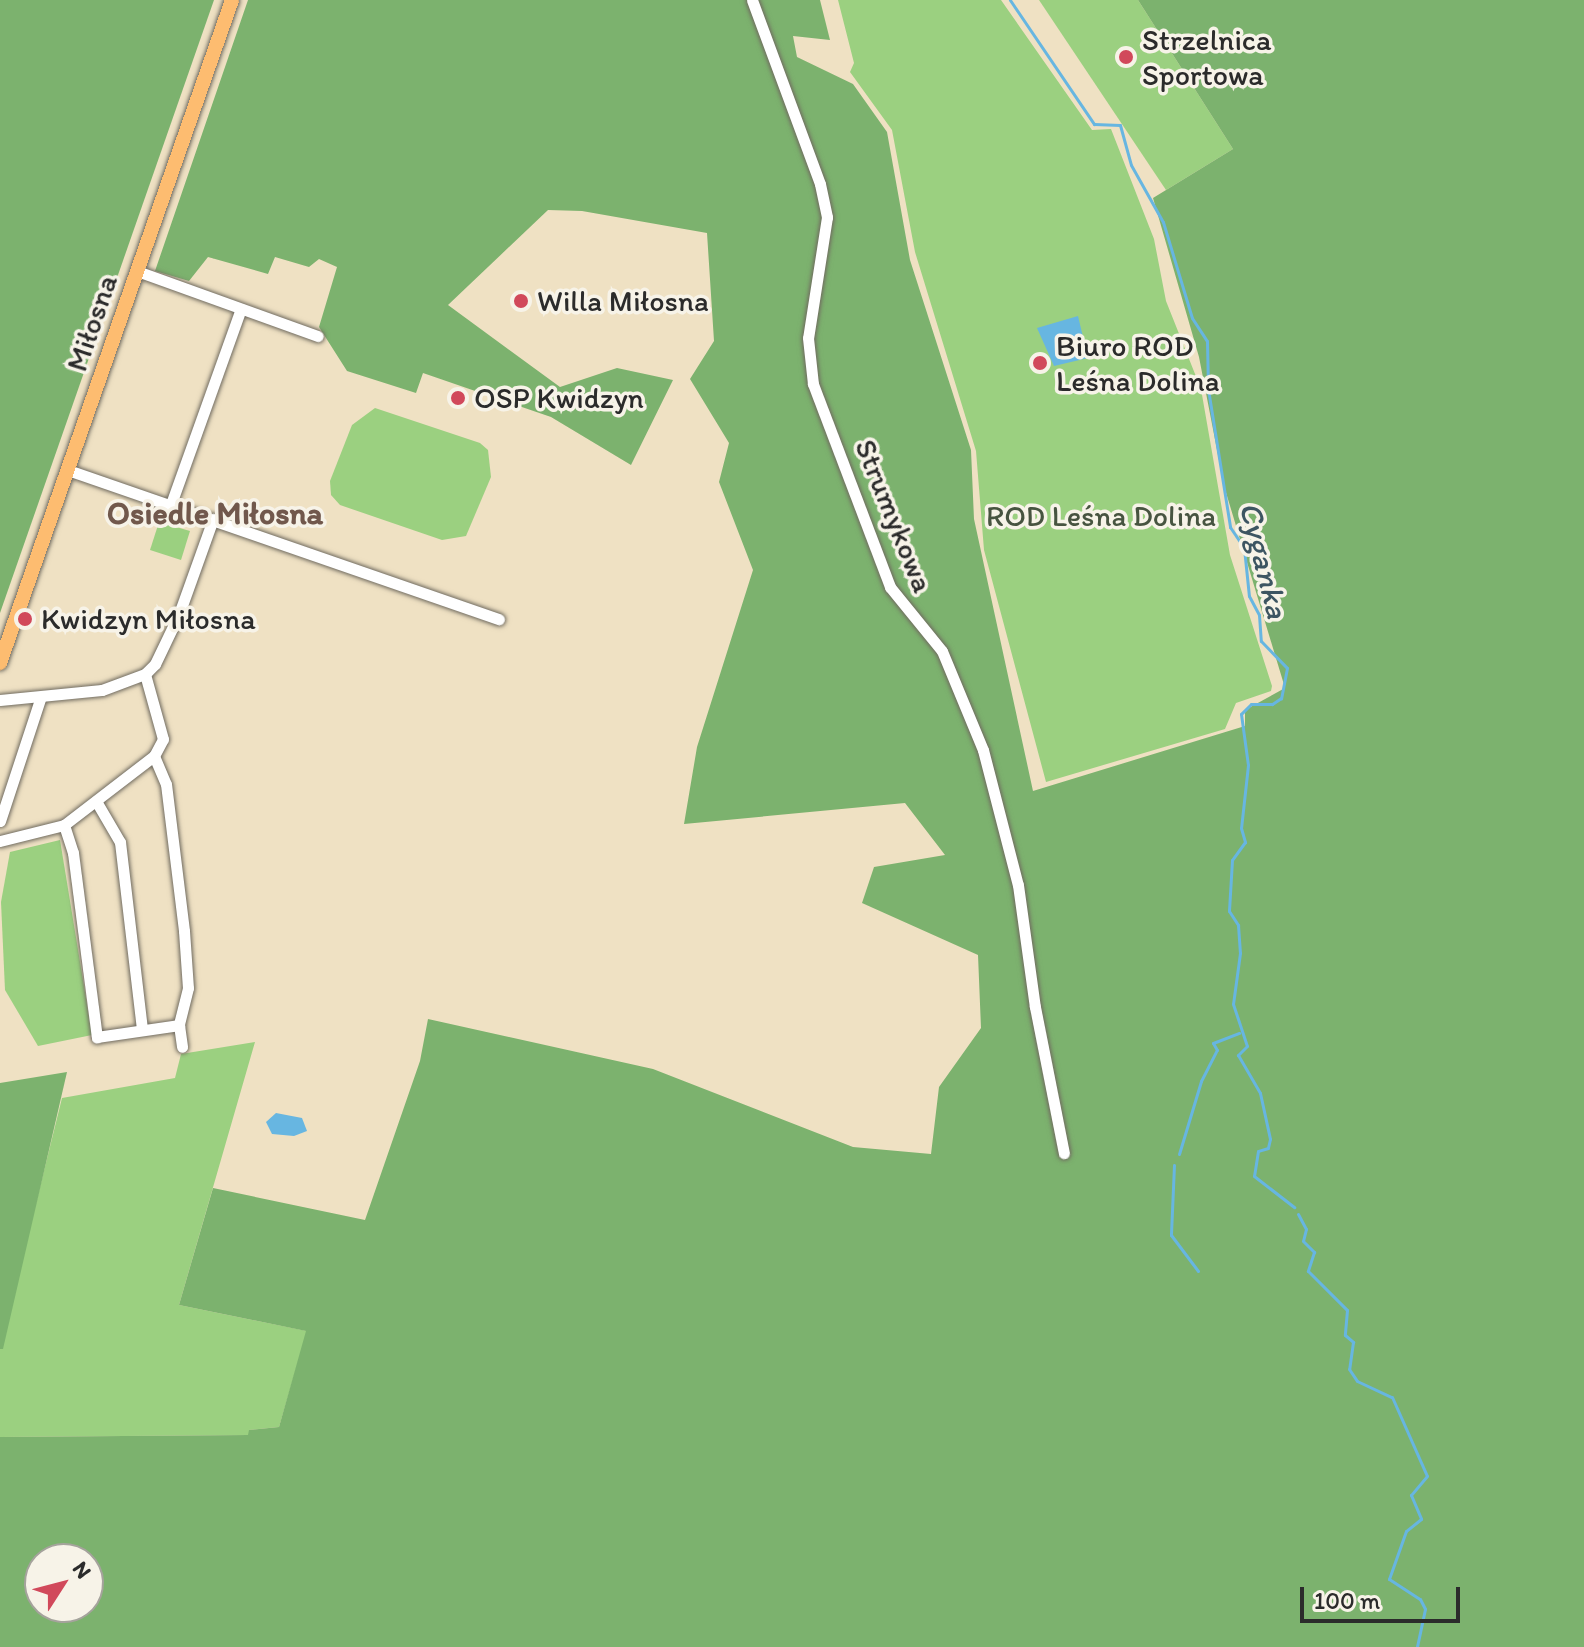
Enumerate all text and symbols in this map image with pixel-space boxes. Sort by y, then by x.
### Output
place label: Strzelnica Sportowa [1142,22,1271,92]
marker: Strzelnica Sportowa [1117,48,1135,66]
street label: Miłosna [59,270,125,376]
place label: Willa Miłosna [537,283,709,319]
marker: Willa Miłosna [512,292,530,310]
place label: Biuro ROD Leśna Dolina [1056,328,1220,398]
marker: Biuro ROD Leśna Dolina [1031,354,1049,372]
place label: OSP Kwidzyn [474,380,643,416]
marker: OSP Kwidzyn [449,389,467,407]
street label: Strumykowa [847,434,941,598]
district label: Osiedle Miłosna [107,494,323,532]
park label: ROD Leśna Dolina [986,498,1216,534]
water label: Cyganka [1231,498,1297,622]
place label: Kwidzyn Miłosna [41,601,255,637]
marker: Kwidzyn Miłosna [16,610,34,628]
north arrow [24,1543,104,1623]
text: N [67,1556,97,1584]
scale bar [1304,1571,1464,1621]
text: 100 m [1314,1586,1380,1615]

